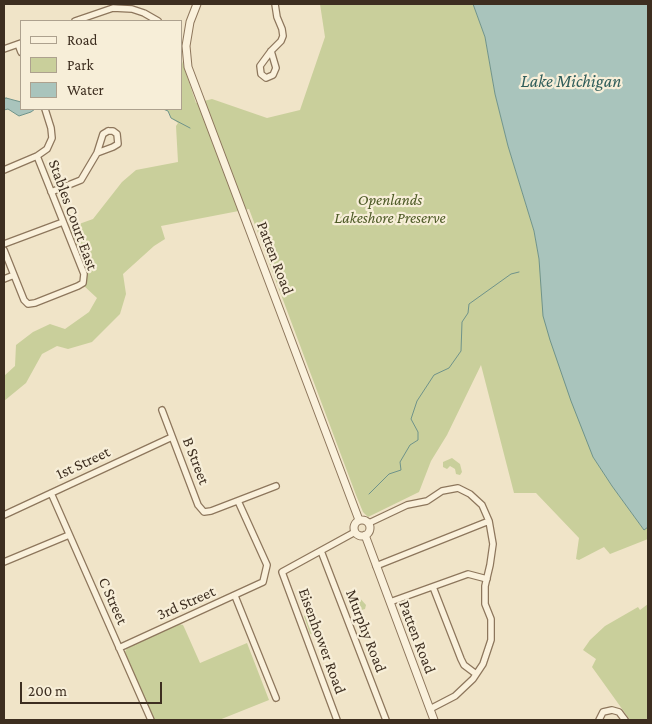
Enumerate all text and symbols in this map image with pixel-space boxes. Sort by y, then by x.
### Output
legend [20,20,182,110]
text: Road [67,32,97,48]
text: Park [67,57,94,73]
water label: Lake Michigan [521,70,621,92]
text: Water [67,82,104,98]
street label: Stables Court East [44,157,102,273]
park label: Openlands Lakeshore Preserve [334,190,446,228]
street label: Patten Road [252,219,298,297]
street label: B Street [178,435,214,487]
street label: 1st Street [53,442,113,484]
street label: C Street [94,574,132,628]
street label: 3rd Street [154,582,218,624]
street label: Eisenhower Road [294,586,350,696]
street label: Murphy Road [341,587,391,675]
street label: Patten Road [394,598,440,676]
scale bar [22,672,165,704]
text: 200 m [28,683,67,699]

